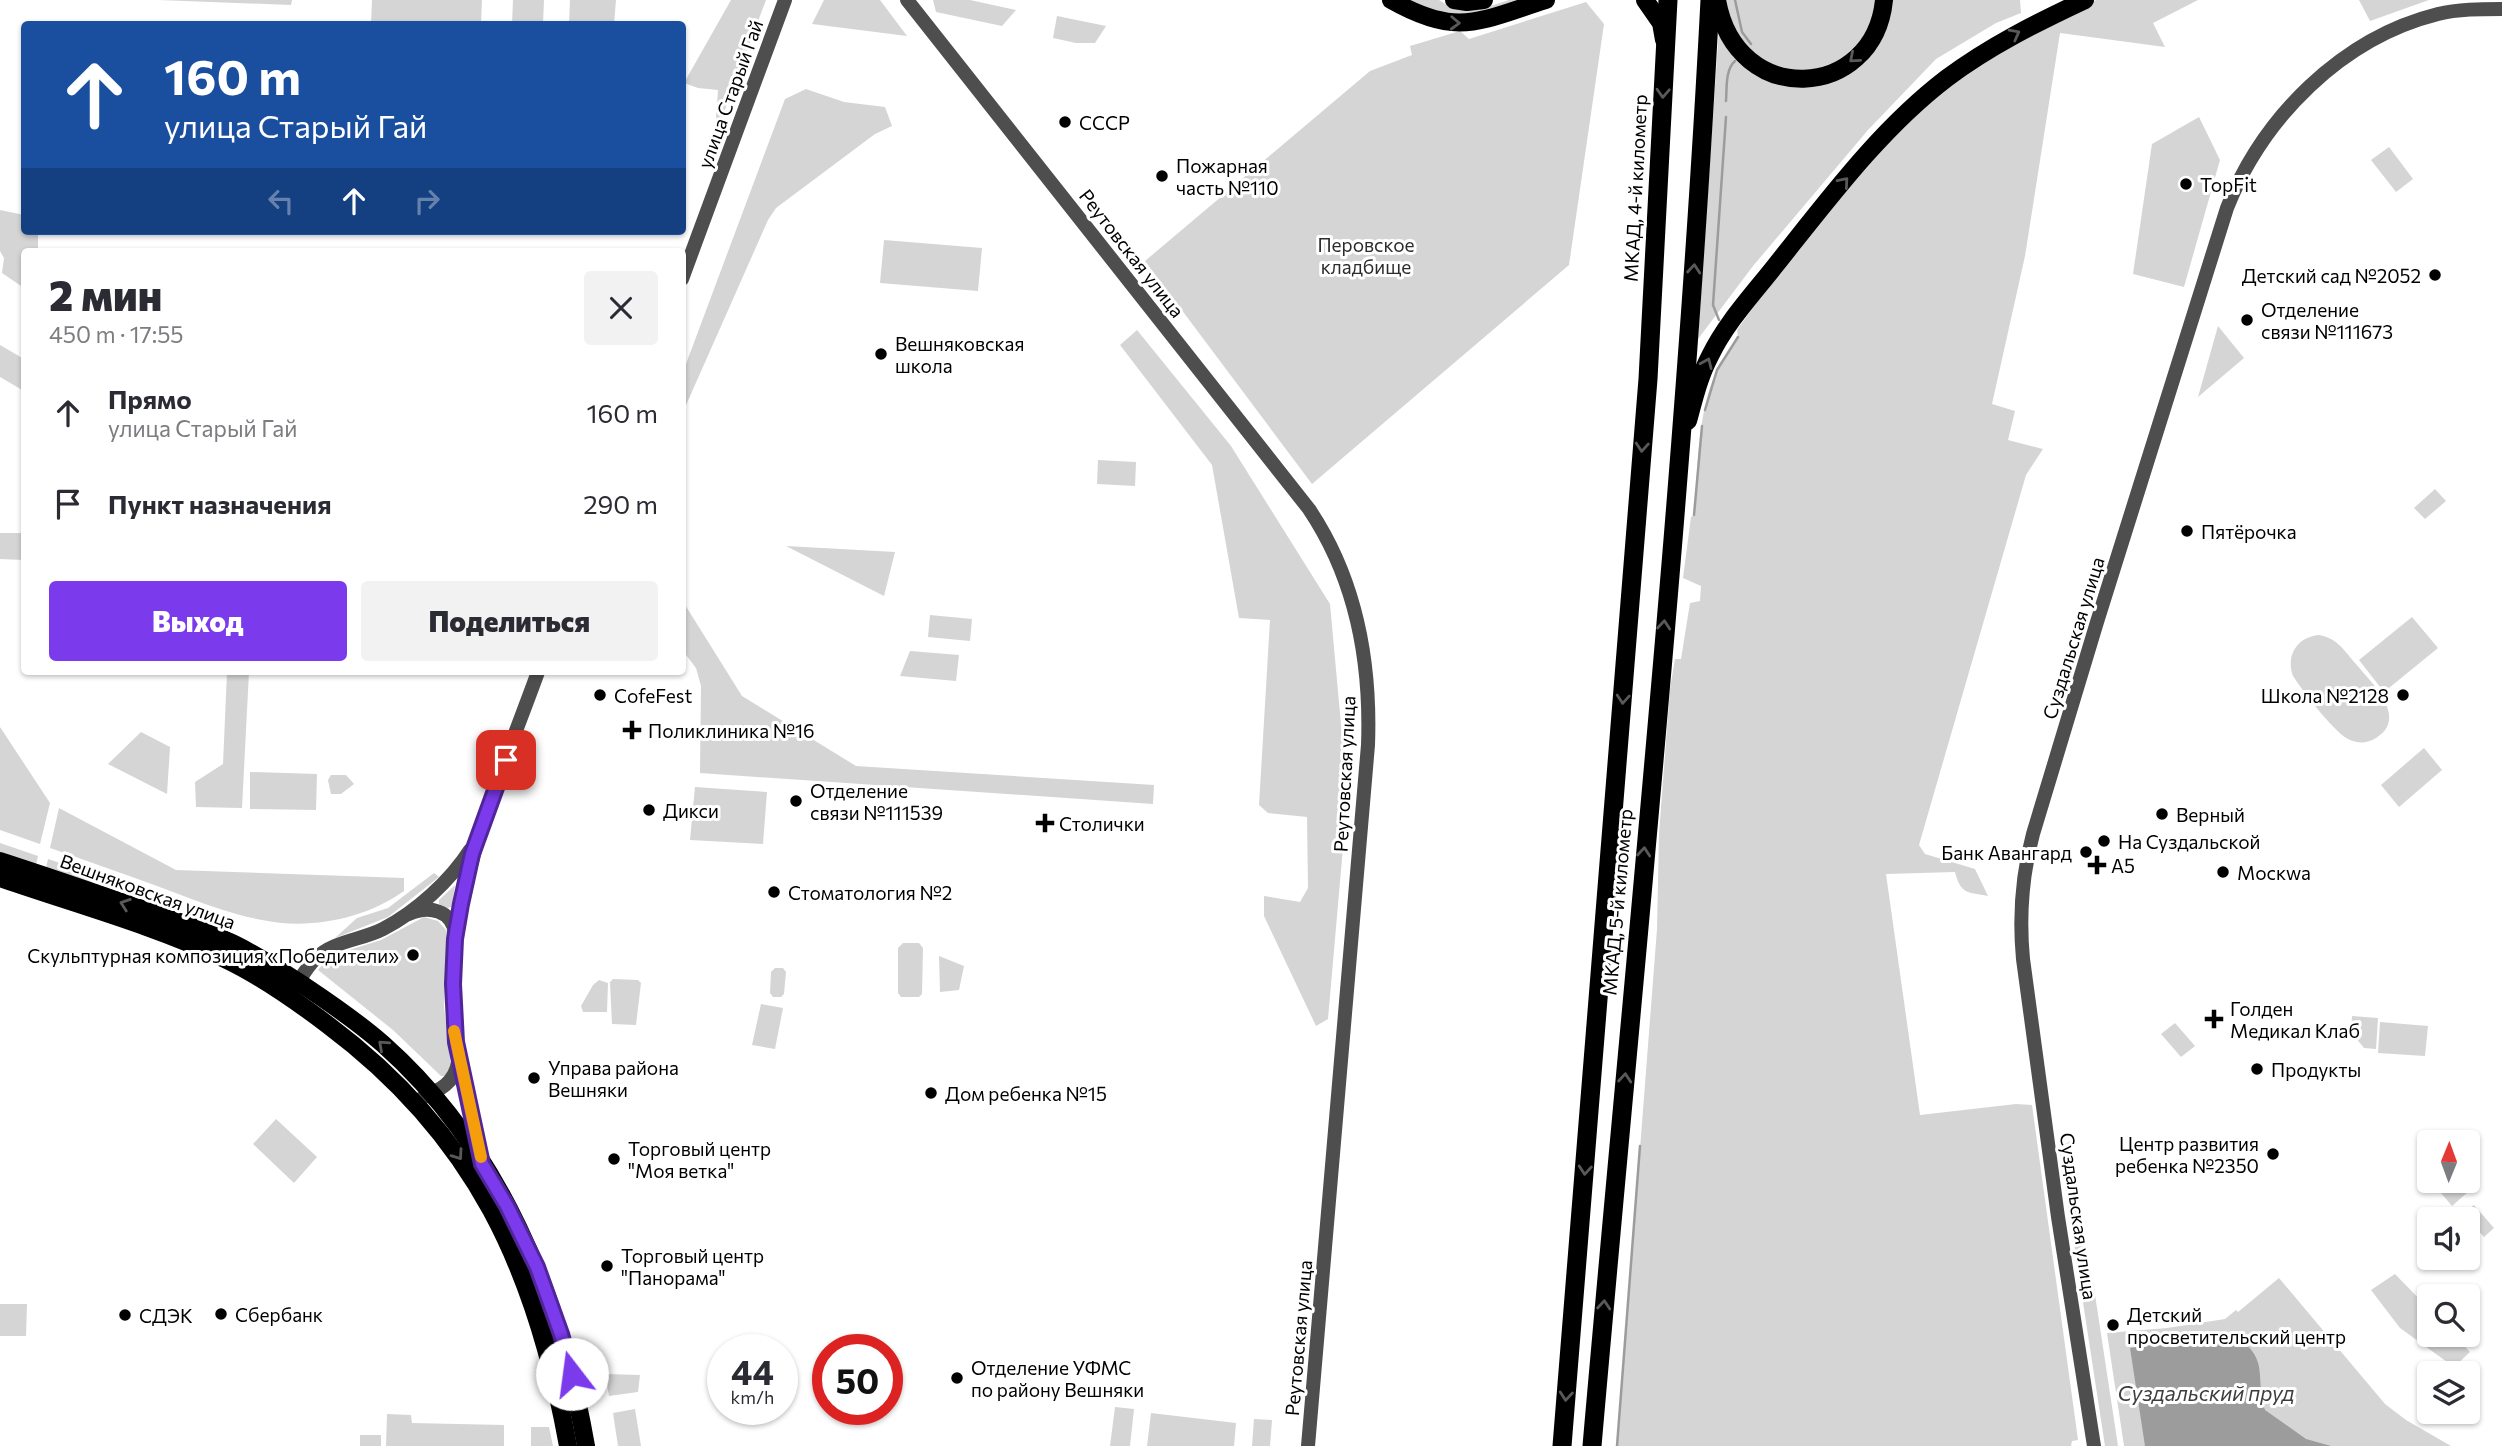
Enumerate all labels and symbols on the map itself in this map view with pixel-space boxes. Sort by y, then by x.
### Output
one-way arrow [1450,15,1461,30]
street label: улица Старый Гай [692,17,768,171]
one-way arrow [2007,29,2020,42]
one-way arrow [1849,50,1862,62]
one-way arrow [1656,87,1671,98]
street label: МКАД, 4-й километр [1619,94,1651,282]
place label: СССР [1079,111,1130,134]
marker: СССР [1057,114,1073,130]
place label: Пожарная часть №110 [1176,154,1279,199]
marker: Пожарная часть №110 [1154,168,1170,184]
place label: TopFit [2200,173,2257,196]
marker: TopFit [2178,176,2194,192]
one-way arrow [1836,177,1848,190]
street label: Реутовская улица [1075,184,1189,322]
park label: Перовское кладбище [1317,233,1415,278]
one-way arrow [1686,263,1701,274]
place label: Детский сад №2052 [2242,264,2421,287]
marker: Детский сад №2052 [2427,267,2443,283]
place label: Отделение связи №111673 [2261,298,2393,343]
marker: Отделение связи №111673 [2239,312,2255,328]
place label: Вешняковская школа [895,332,1024,377]
marker: Вешняковская школа [873,346,889,362]
one-way arrow [1699,358,1713,370]
one-way arrow [1635,442,1650,453]
place label: Пятёрочка [2201,520,2297,543]
marker: Пятёрочка [2179,523,2195,539]
street label: Суздальская улица [2037,554,2109,722]
one-way arrow [1656,619,1671,630]
place label: CofeFest [614,684,692,707]
place label: Школа №2128 [2261,684,2389,707]
marker: CofeFest [592,687,608,703]
marker: Школа №2128 [2395,687,2411,703]
one-way arrow [1616,693,1631,704]
street label: Реутовская улица [1328,695,1360,853]
place label: Поликлиника №16 [648,719,815,742]
marker: Поликлиника №16 [622,720,642,740]
pin [476,730,536,790]
place label: Отделение связи №111539 [810,779,943,824]
marker: Отделение связи №111539 [788,793,804,809]
place label: Дикси [663,799,719,822]
marker: Дикси [641,802,657,818]
place label: Верный [2176,803,2245,826]
marker: Верный [2154,806,2170,822]
street label: МКАД, 5-й километр [1597,808,1637,996]
place label: Столички [1059,812,1145,835]
marker: Столички [1037,815,1053,831]
place label: На Суздальской [2118,830,2260,853]
marker: На Суздальской [2096,833,2112,849]
place label: Банк Авангард [1941,841,2072,864]
marker: Банк Авангард [2078,844,2094,860]
one-way arrow [1637,846,1652,857]
street label: Вешняковская улица [57,849,239,933]
place label: А5 [2111,854,2135,877]
marker: А5 [2089,857,2105,873]
place label: Москwa [2237,861,2311,884]
marker: Москwa [2215,864,2231,880]
place label: Стоматология №2 [788,881,952,904]
marker: Стоматология №2 [766,884,782,900]
one-way arrow [120,898,132,912]
place label: Скульптурная композиция «Победители» [27,944,399,967]
marker: Скульптурная композиция «Победители» [405,947,421,963]
place label: Голден Медикал Клаб [2230,997,2360,1042]
marker: Голден Медикал Клаб [2204,1009,2224,1029]
one-way arrow [378,1041,391,1053]
place label: Управа района Вешняки [548,1056,679,1101]
place label: Продукты [2271,1058,2361,1081]
marker: Продукты [2249,1061,2265,1077]
marker: Управа района Вешняки [526,1070,542,1086]
one-way arrow [1617,1072,1632,1083]
place label: Дом ребенка №15 [945,1082,1107,1105]
marker: Дом ребенка №15 [923,1085,939,1101]
north arrow [2417,1130,2480,1194]
street label: Суздальская улица [2056,1131,2102,1301]
place label: Центр развития ребенка №2350 [2115,1132,2259,1177]
place label: Торговый центр "Моя ветка" [628,1137,771,1182]
marker: Центр развития ребенка №2350 [2265,1146,2281,1162]
one-way arrow [450,1147,462,1160]
marker: Торговый центр "Моя ветка" [606,1151,622,1167]
one-way arrow [1578,1164,1593,1175]
place label: Торговый центр "Панорама" [621,1244,764,1289]
marker: Торговый центр "Панорама" [599,1258,615,1274]
street label: Реутовская улица [1280,1259,1316,1417]
one-way arrow [1596,1299,1611,1310]
place label: Сбербанк [235,1303,323,1326]
place label: Детский просветительский центр [2127,1303,2346,1348]
place label: СДЭК [139,1304,193,1327]
marker: Сбербанк [213,1306,229,1322]
marker: СДЭК [117,1307,133,1323]
marker: Детский просветительский центр [2105,1317,2121,1333]
speed limit sign: 50 [812,1334,903,1425]
position arrow [535,1337,609,1411]
place label: Отделение УФМС по району Вешняки [971,1356,1144,1401]
marker: Отделение УФМС по району Вешняки [949,1370,965,1386]
water label: Суздальский пруд [2118,1380,2294,1405]
one-way arrow [1559,1391,1574,1402]

